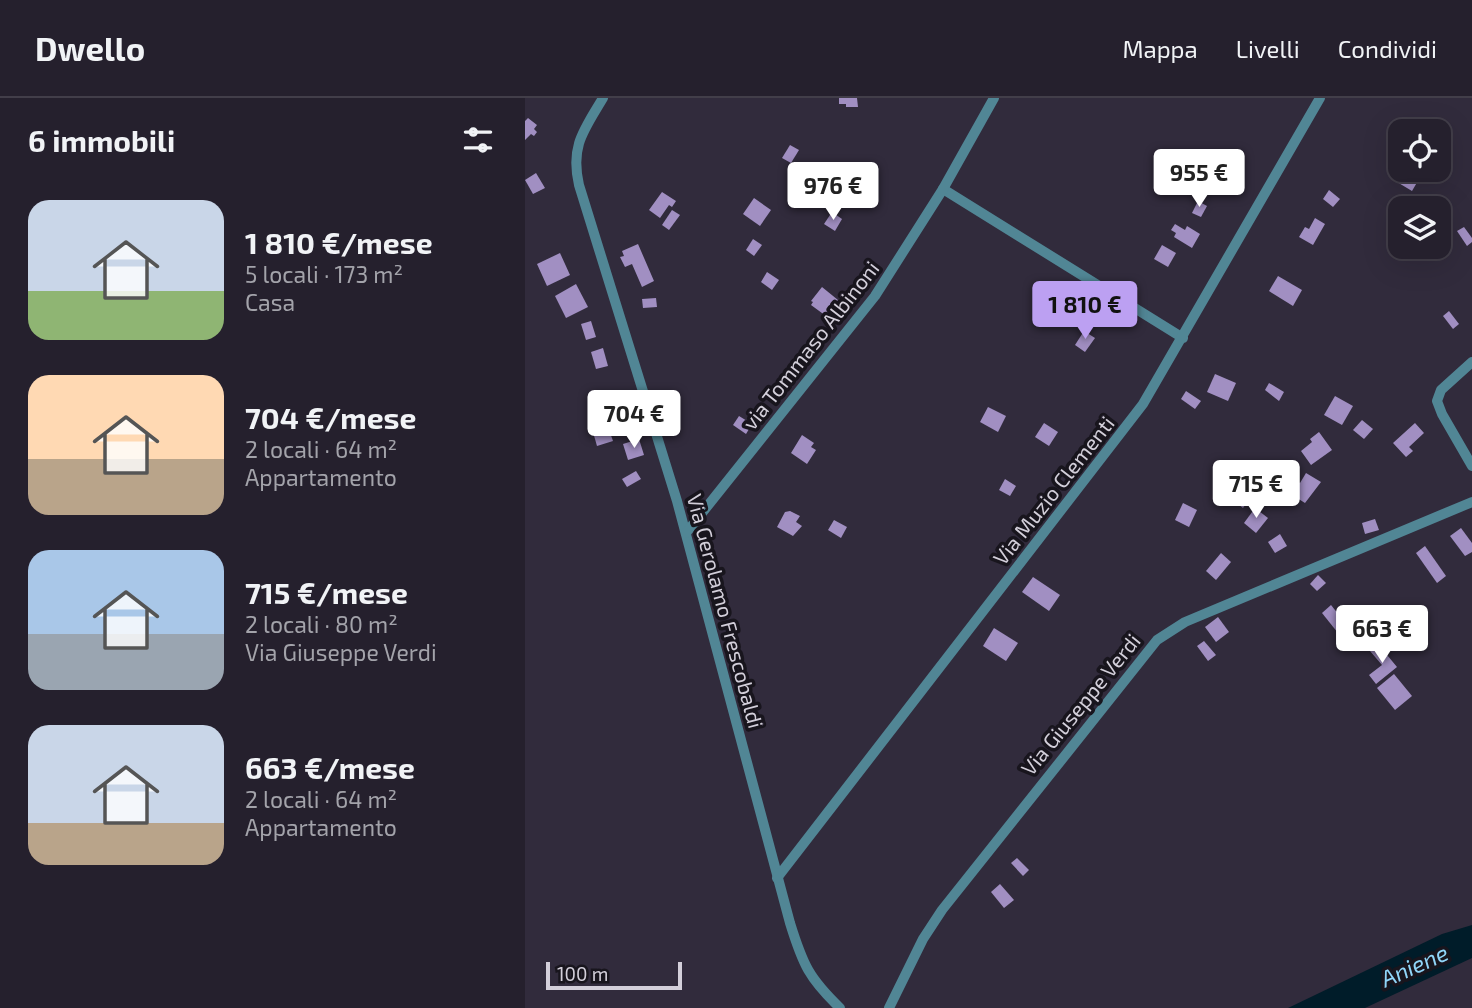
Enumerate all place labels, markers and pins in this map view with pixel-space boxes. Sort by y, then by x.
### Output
pin: 955 € [1150,150,1248,209]
pin: 976 € [784,162,882,222]
pin: 1 810 € [1020,282,1150,341]
pin: 704 € [585,390,683,450]
pin: 715 € [1207,460,1305,520]
pin: 663 € [1333,606,1431,665]

